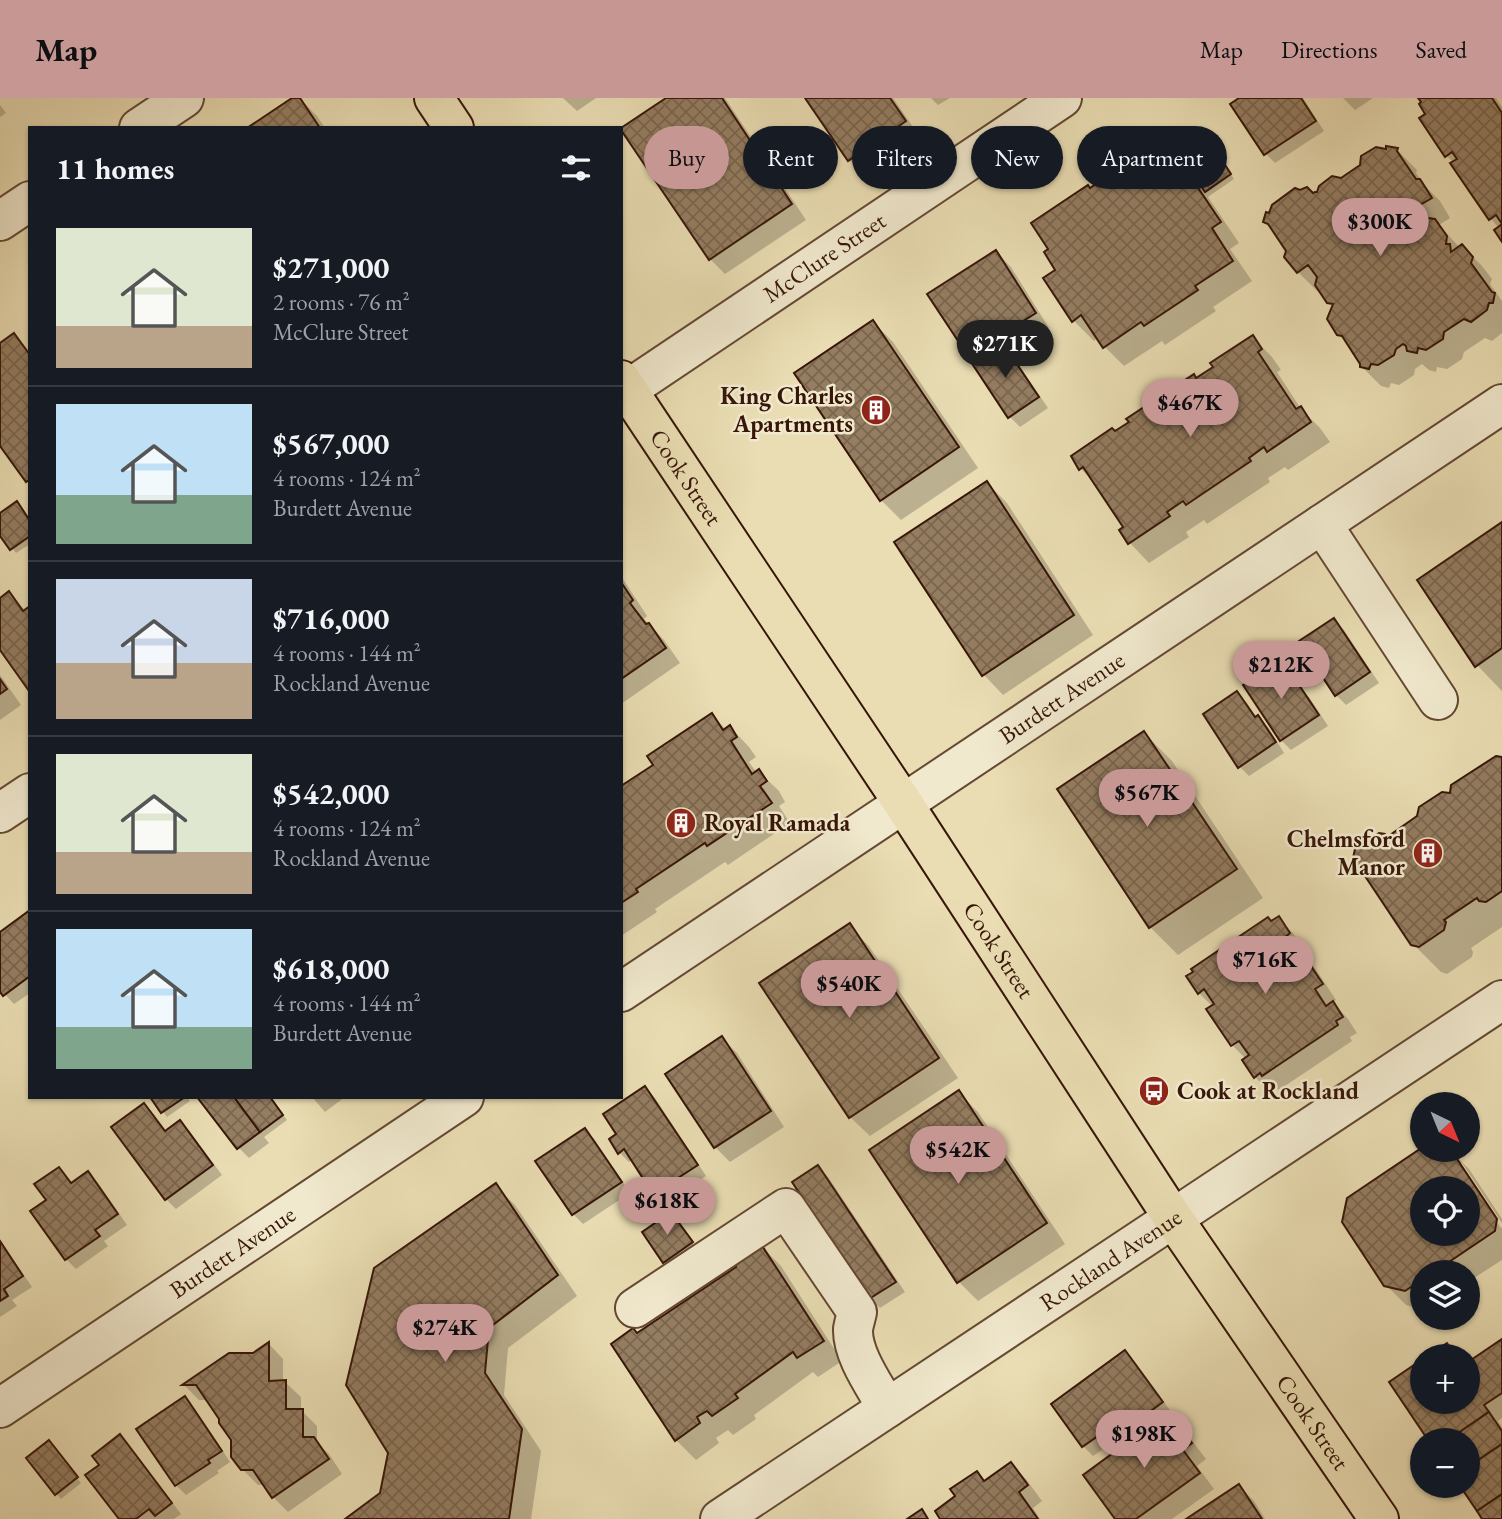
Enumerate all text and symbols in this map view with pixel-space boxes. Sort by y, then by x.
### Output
text: Map [35,28,97,71]
text: Map [1200,34,1243,65]
text: Directions [1281,34,1378,65]
text: Saved [1416,34,1467,65]
chip: Buy [644,126,729,189]
chip: Rent [743,126,838,189]
chip: Filters [852,126,957,189]
chip: New [971,126,1063,189]
chip: Apartment [1077,126,1227,189]
text: 11 homes [56,149,174,188]
icon: filters [557,149,595,187]
pin: $300K [1331,198,1429,258]
street label: McClure Street [757,205,892,309]
text: $300K [1348,206,1412,236]
text: $271,000 [273,248,389,287]
icon: home [112,256,196,340]
text: 2 rooms · 76 m² [273,287,410,317]
text: McClure Street [273,317,408,347]
pin: $271K [956,320,1054,380]
text: $271K [973,328,1037,358]
place label: King Charles Apartments [720,380,853,439]
pin: $467K [1141,380,1239,439]
text: $467K [1158,387,1222,417]
building icon: King Charles Apartments [859,393,893,427]
street label: Cook Street [643,423,730,532]
text: $567,000 [273,424,389,463]
icon: home [112,432,196,516]
text: 4 rooms · 124 m² [273,463,421,493]
text: Burdett Avenue [273,493,412,523]
text: $716,000 [273,599,389,638]
icon: home [112,607,196,691]
text: 4 rooms · 144 m² [273,638,421,668]
pin: $212K [1232,642,1330,701]
street label: Burdett Avenue [993,644,1131,751]
text: $212K [1249,649,1313,679]
text: Rockland Avenue [273,668,430,698]
pin: $567K [1098,770,1196,829]
text: $542,000 [273,774,389,813]
text: $567K [1115,777,1179,807]
icon: home [112,782,196,866]
building icon: Royal Ramada [664,806,698,840]
place label: Royal Ramada [704,807,851,839]
text: 4 rooms · 124 m² [273,813,421,843]
place label: Chelmsford Manor [1287,823,1406,882]
building icon: Chelmsford Manor [1411,836,1445,870]
text: Rockland Avenue [273,843,430,873]
street label: Cook Street [956,896,1042,1005]
pin: $716K [1216,936,1314,996]
text: $716K [1233,944,1297,974]
text: $618,000 [273,949,389,988]
icon: home [112,957,196,1041]
pin: $540K [800,960,898,1020]
text: $540K [817,968,881,998]
text: 4 rooms · 144 m² [273,988,421,1018]
text: Burdett Avenue [273,1018,412,1048]
bus stop icon: Cook at Rockland [1137,1074,1171,1108]
place label: Cook at Rockland [1177,1075,1360,1106]
north arrow [1410,1092,1480,1162]
map controls [1410,1092,1480,1498]
pin: $542K [909,1126,1007,1186]
text: $542K [926,1134,990,1164]
button: locate [1410,1176,1480,1246]
pin: $618K [618,1178,716,1237]
text: $618K [635,1185,699,1215]
street label: Burdett Avenue [163,1198,301,1305]
street label: Rockland Avenue [1034,1201,1187,1317]
button: layers [1410,1260,1480,1330]
pin: $274K [396,1304,494,1364]
text: $274K [413,1312,477,1342]
button: + [1410,1344,1480,1414]
street label: Cook Street [1270,1368,1357,1476]
pin: $198K [1095,1410,1193,1470]
text: $198K [1112,1418,1176,1448]
button: − [1410,1428,1480,1498]

